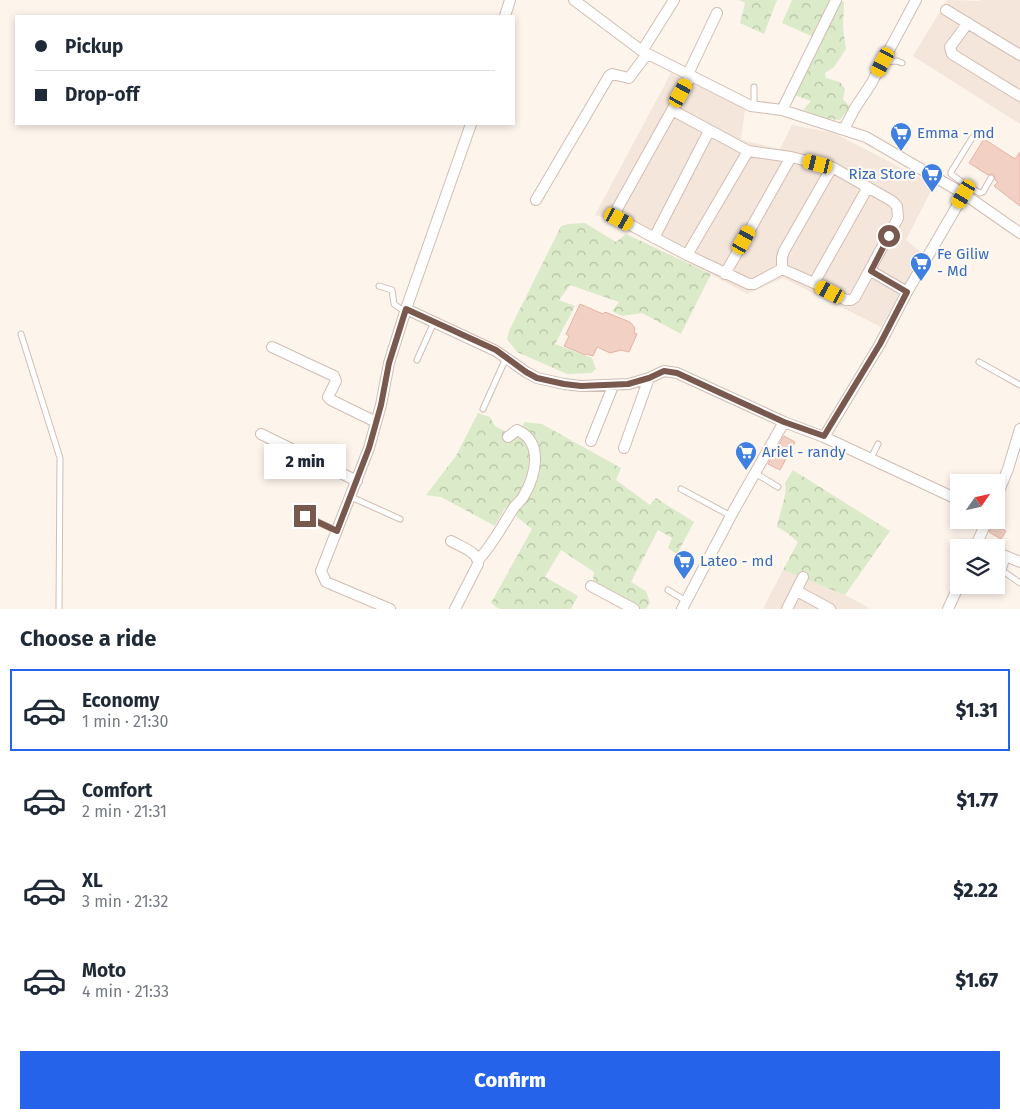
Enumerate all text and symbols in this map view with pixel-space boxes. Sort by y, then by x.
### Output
text: Pickup [65,35,123,58]
car [869,45,896,79]
car [667,76,694,110]
text: Drop-off [65,83,139,106]
supermarket icon: Emma - md [889,121,913,152]
place label: Emma - md [917,124,995,142]
car [801,153,834,175]
supermarket icon: Riza Store [920,162,944,193]
place label: Riza Store [849,165,916,183]
car [949,177,978,211]
car [602,205,635,233]
car [730,223,757,257]
route start [878,225,900,247]
place label: Fe Giliw - Md [937,245,989,280]
supermarket icon: Fe Giliw - Md [909,251,933,282]
car [813,278,846,306]
supermarket icon: Ariel - randy [734,440,758,471]
place label: Ariel - randy [762,443,846,461]
callout: 2 min [264,444,346,478]
text: 2 min [285,452,325,471]
north arrow [950,474,1005,529]
map controls [950,474,1005,594]
route end [294,505,316,527]
button: layers [950,539,1005,594]
supermarket icon: Lateo - md [672,549,696,580]
place label: Lateo - md [700,552,773,570]
text: Choose a ride [20,625,156,652]
icon: car [22,688,67,733]
text: Economy [82,689,159,712]
text: $1.31 [956,699,998,722]
text: 1 min · 21:30 [82,712,168,731]
icon: car [22,778,67,823]
text: Comfort [82,779,152,802]
text: $1.77 [957,789,998,812]
text: 2 min · 21:31 [82,802,167,821]
icon: car [22,868,67,913]
text: XL [82,869,103,892]
text: $2.22 [953,879,998,902]
text: 3 min · 21:32 [82,892,168,911]
icon: car [22,958,67,1003]
text: Moto [82,959,126,982]
text: $1.67 [955,969,998,992]
text: 4 min · 21:33 [82,982,169,1001]
button: Confirm [20,1051,1000,1109]

